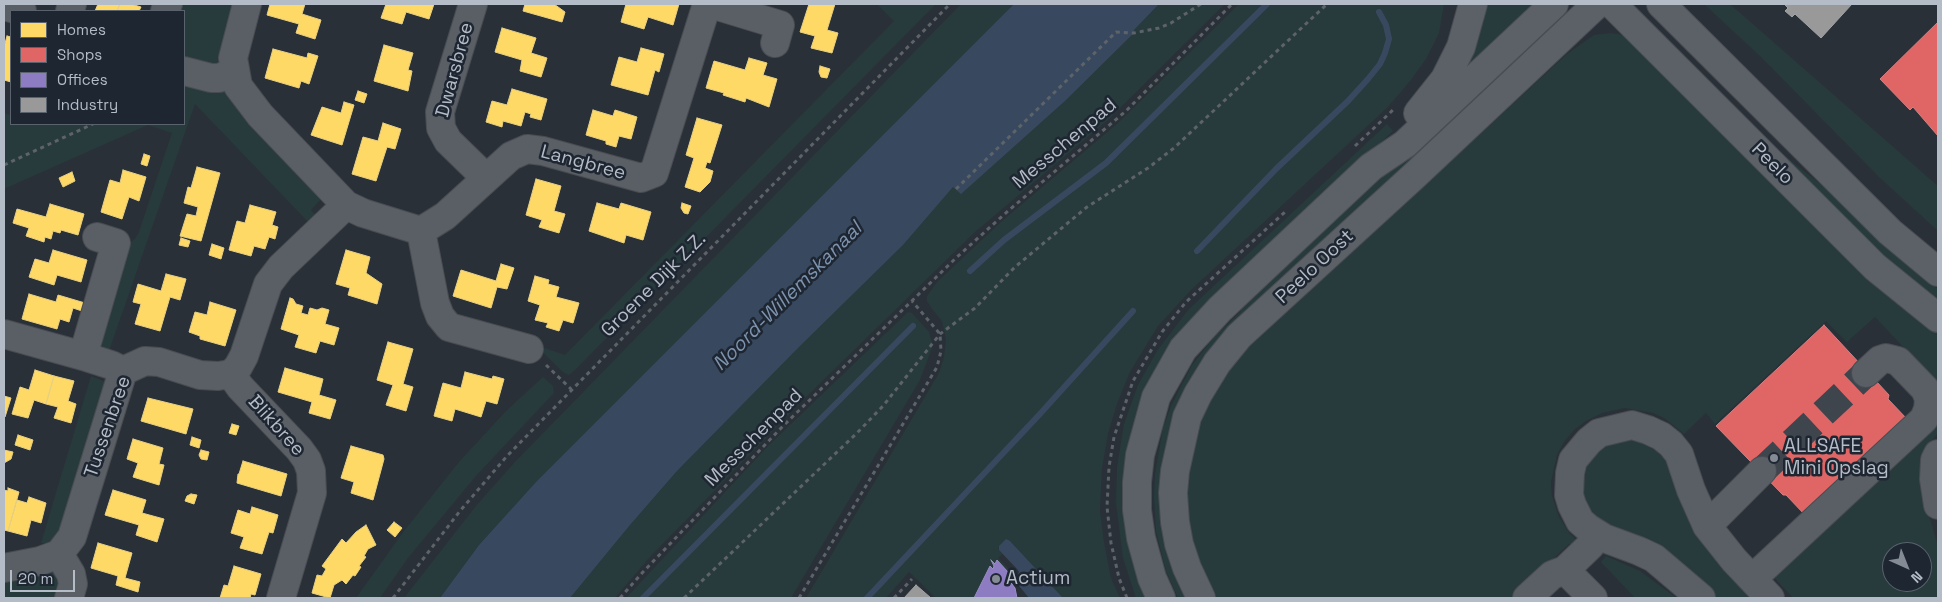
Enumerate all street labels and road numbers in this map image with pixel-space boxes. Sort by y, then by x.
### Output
street label: Dwarsbree [431,20,479,120]
street label: Messchenpad [1008,94,1122,194]
street label: Peelo [1746,138,1798,190]
street label: Langbree [538,141,628,185]
street label: Peelo Oost [1271,225,1359,309]
street label: Groene Dijk Z.Z. [597,228,711,342]
street label: Tussenbree [80,373,136,481]
street label: Messchenpad [700,384,808,492]
street label: Blikbree [243,391,309,461]

